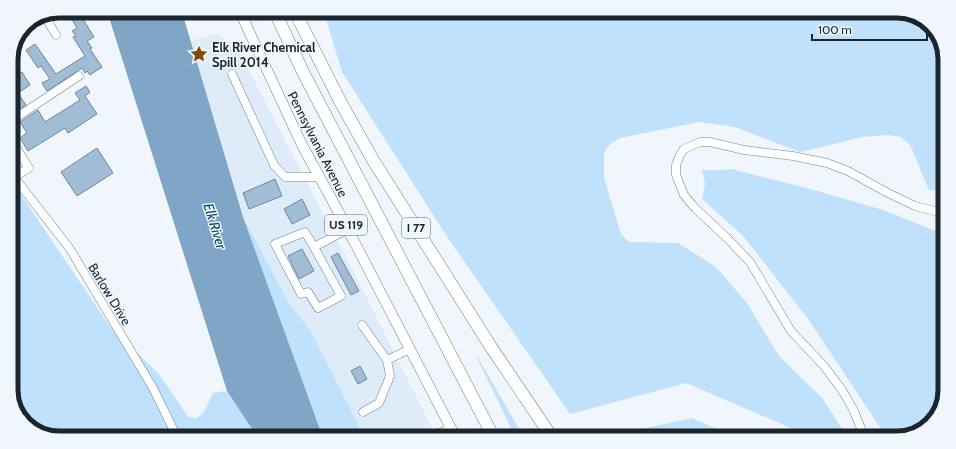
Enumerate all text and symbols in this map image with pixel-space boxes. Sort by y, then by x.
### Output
scale bar [812,16,927,42]
text: 100 m [818,22,852,37]
place label: Elk River Chemical Spill 2014 [212,39,316,70]
place icon: Elk River Chemical Spill 2014 [189,44,209,64]
street label: Pennsylvania Avenue [284,89,352,200]
water label: Elk River [200,201,231,252]
road number: US 119 [325,215,367,235]
road number: I 77 [402,218,430,238]
street label: Barlow Drive [85,260,135,328]

